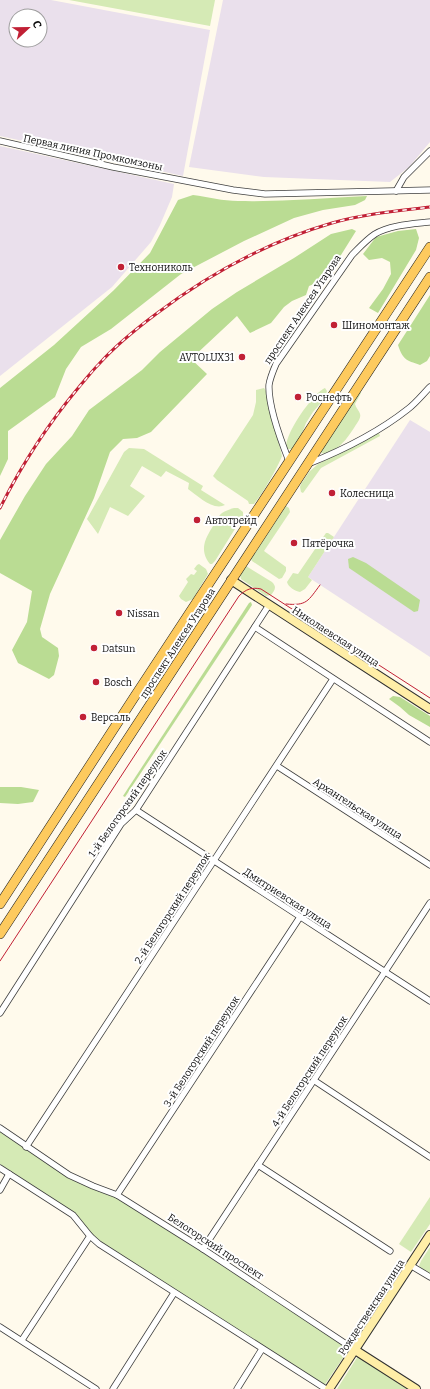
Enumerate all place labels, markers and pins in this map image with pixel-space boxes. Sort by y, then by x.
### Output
marker: Технониколь [116,262,126,272]
place label: Технониколь [129,262,193,274]
marker: Шиномонтаж [329,320,339,330]
place label: Шиномонтаж [342,320,410,332]
place label: AVTOLUX31 [179,352,234,364]
marker: AVTOLUX31 [237,352,247,362]
marker: Роснефть [293,392,303,402]
place label: Роснефть [306,392,352,404]
marker: Колесница [327,488,337,498]
place label: Колесница [340,488,394,500]
marker: Автотрейд [192,515,202,525]
place label: Автотрейд [205,515,257,527]
marker: Пятёрочка [289,538,299,548]
place label: Пятёрочка [302,538,354,550]
marker: Nissan [114,608,124,618]
place label: Nissan [127,608,160,620]
marker: Datsun [89,643,99,653]
place label: Datsun [102,643,136,655]
marker: Bosch [91,677,101,687]
place label: Bosch [104,677,133,689]
marker: Версаль [78,712,88,722]
place label: Версаль [91,712,130,724]

